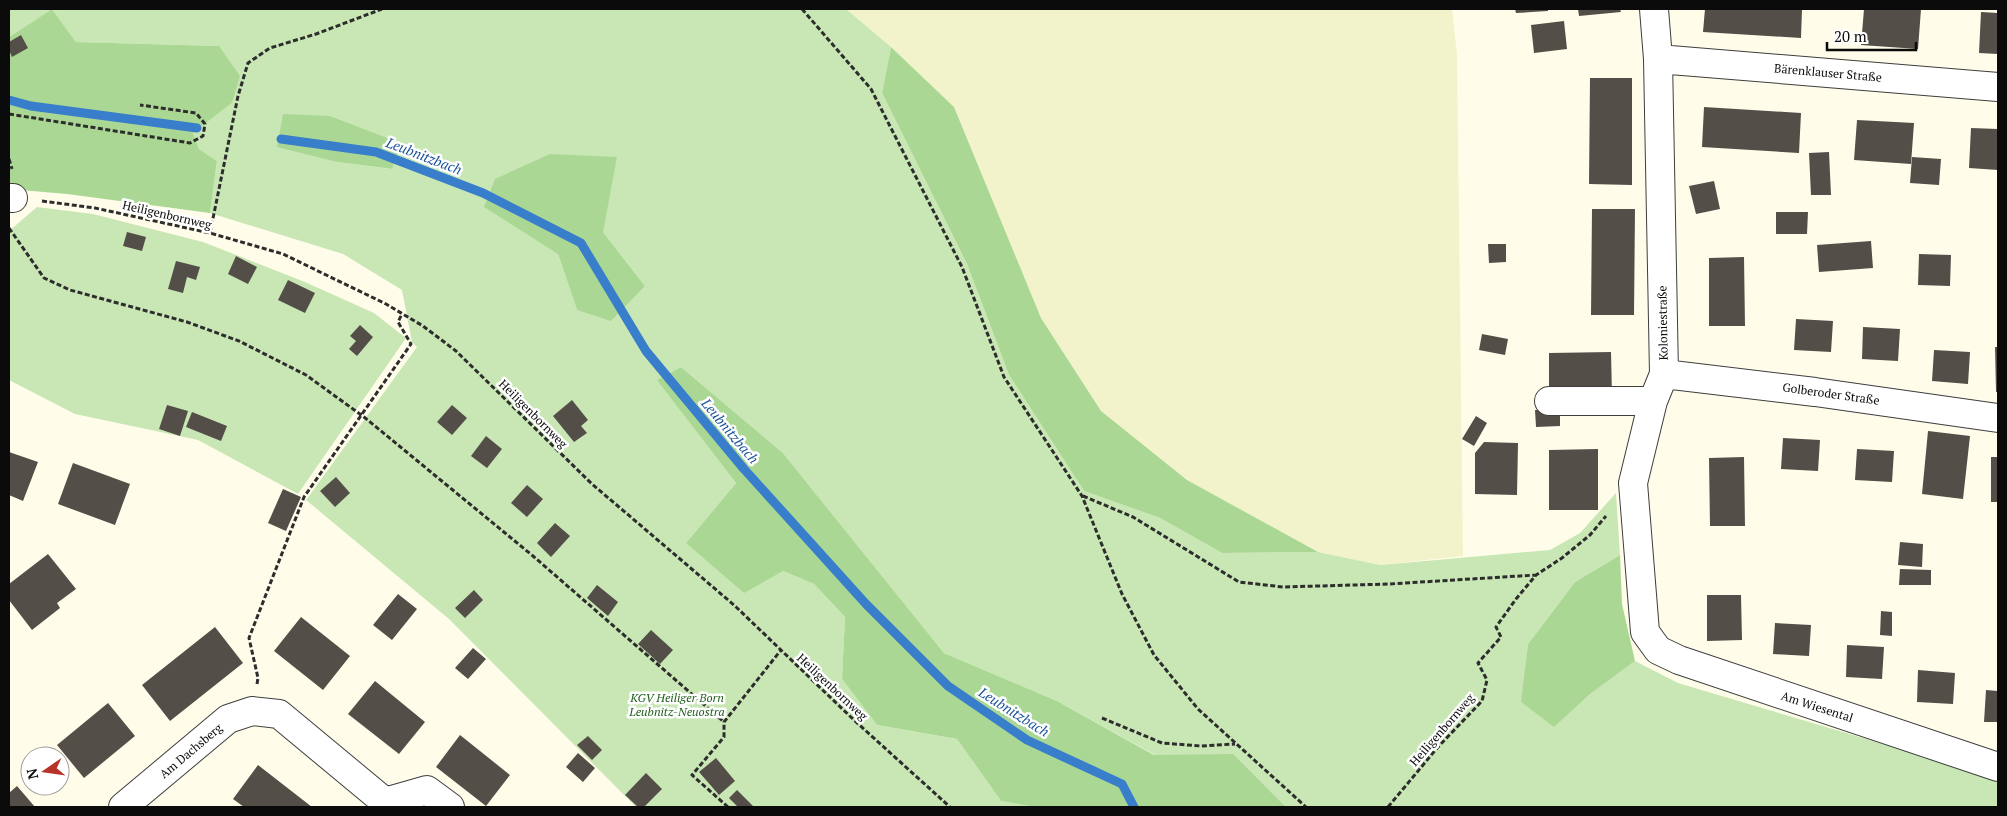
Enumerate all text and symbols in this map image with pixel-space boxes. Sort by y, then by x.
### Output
scale bar [1827,20,1916,52]
text: 20 m [1834,26,1867,46]
street label: Bärenklauser Straße [1774,60,1882,85]
water label: Leubnitzbach [383,132,465,179]
street label: Heiligenbornweg [121,197,214,232]
street label: Koloniestraße [1654,285,1671,361]
street label: Heiligenbornweg [496,376,571,452]
street label: Golberoder Straße [1782,379,1881,408]
water label: Leubnitzbach [697,393,763,467]
street label: Heiligenbornweg [794,650,871,724]
water label: Leubnitzbach [975,682,1053,741]
street label: Am Wiesental [1779,688,1855,725]
park label: KGV Heiliger Born Leubnitz-Neuostra [628,690,725,719]
street label: Heiligenbornweg [1406,690,1478,769]
street label: Am Dachsberg [156,720,226,781]
north arrow [20,746,70,796]
text: N [21,766,42,781]

